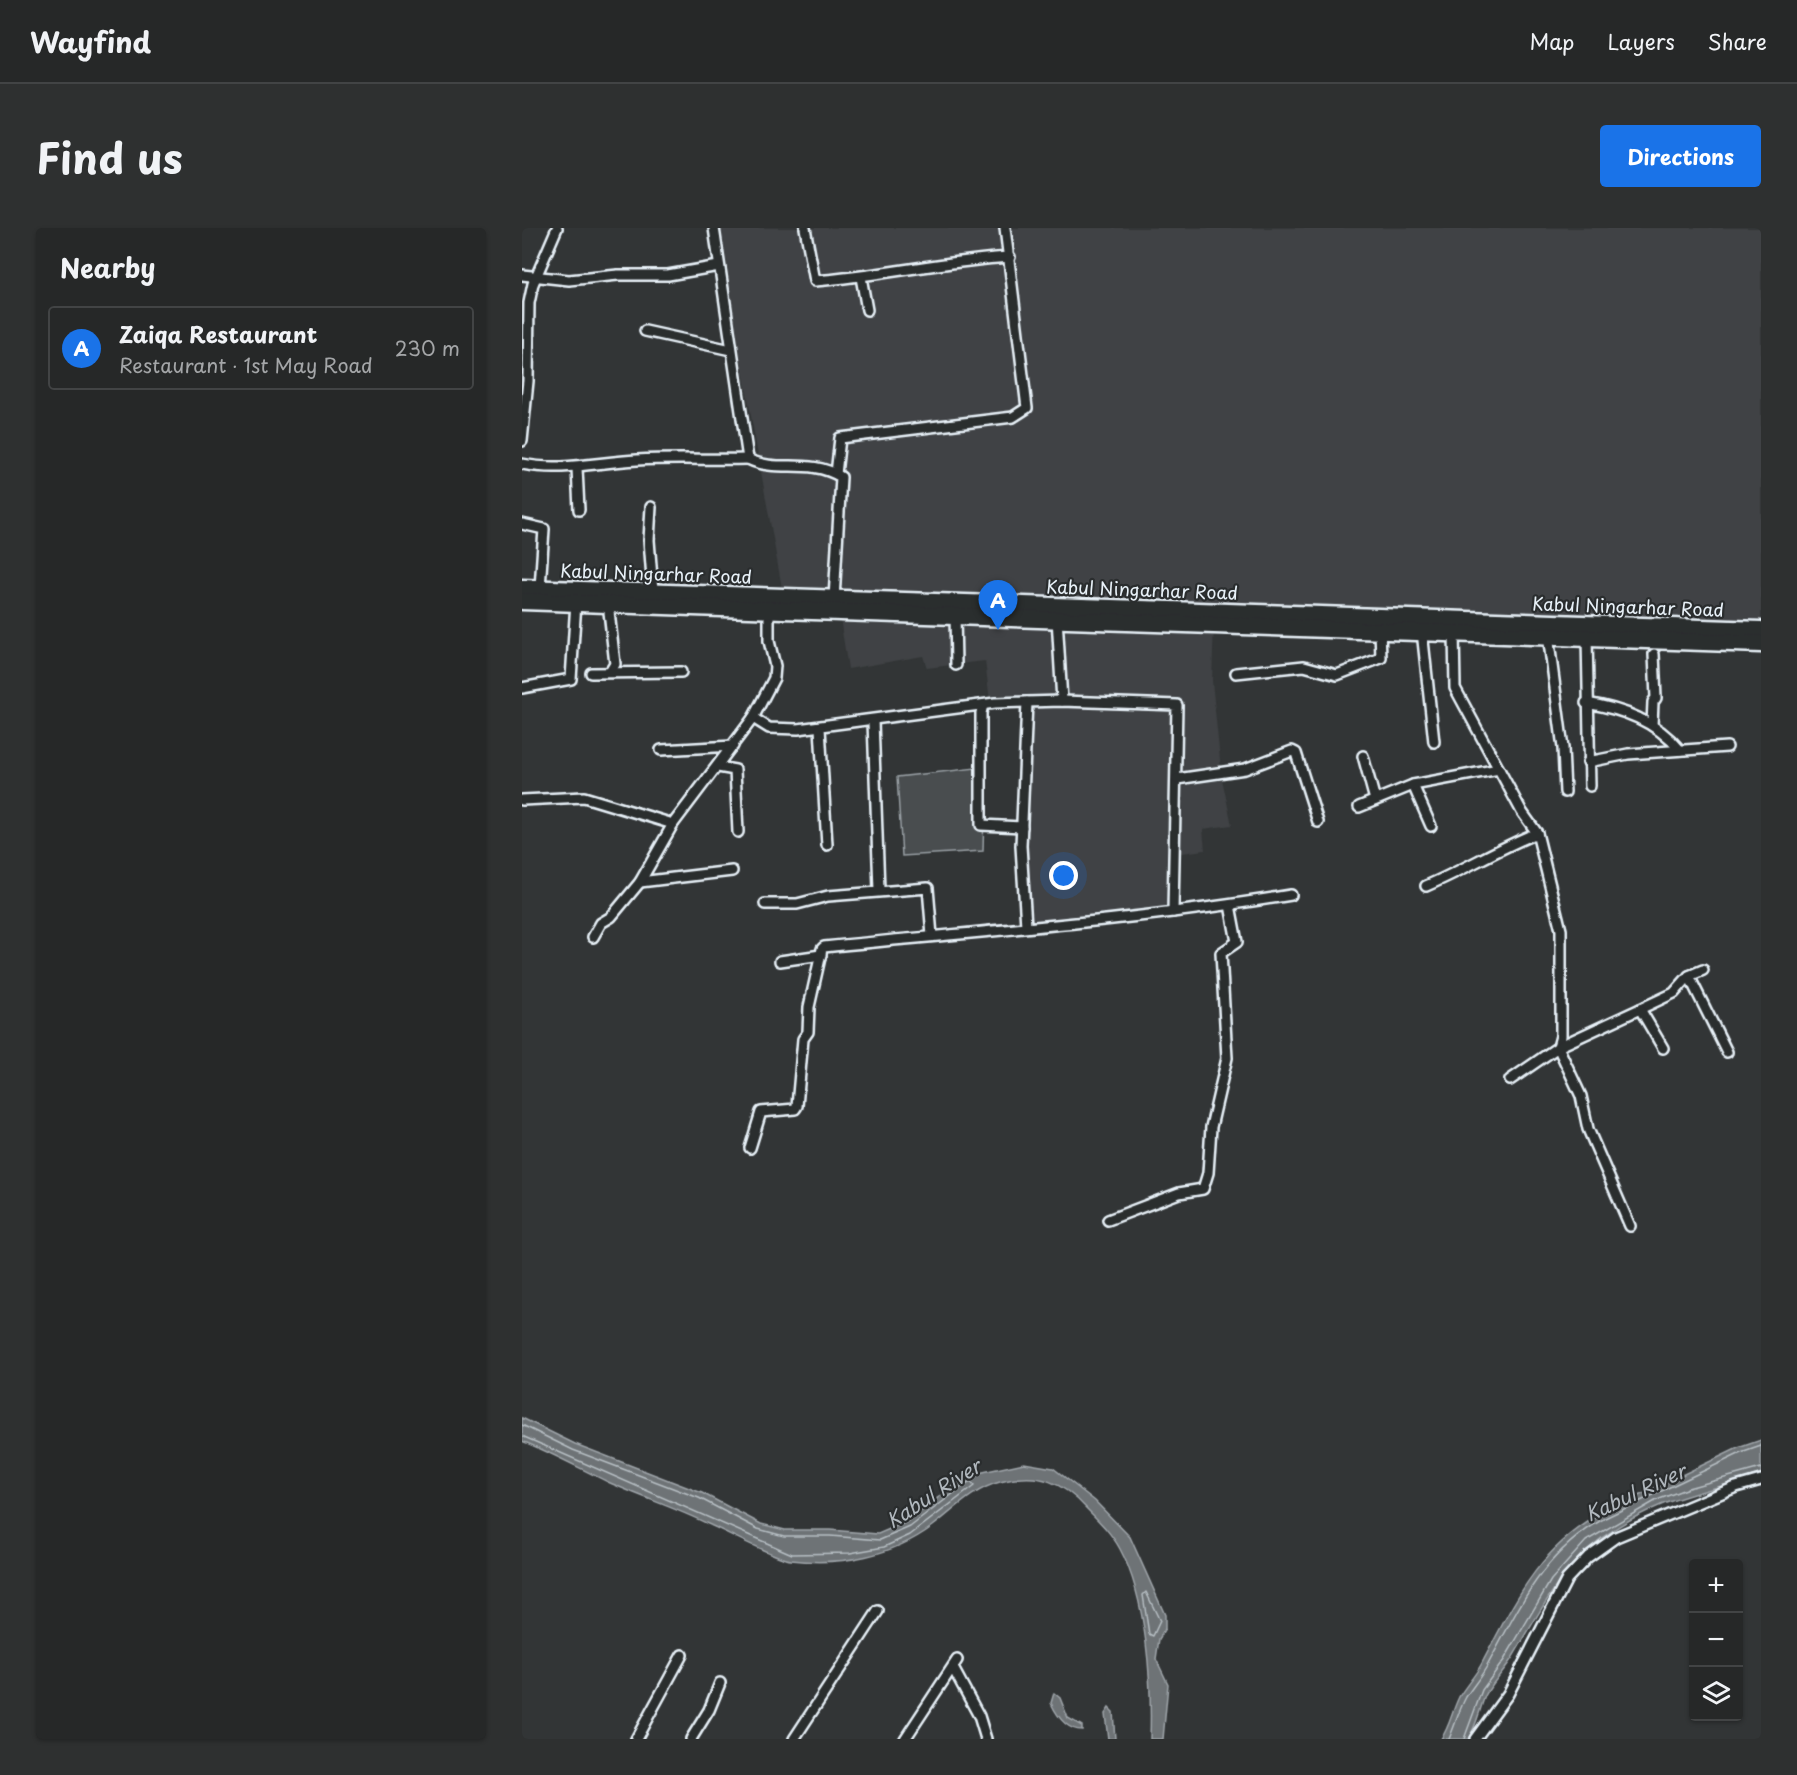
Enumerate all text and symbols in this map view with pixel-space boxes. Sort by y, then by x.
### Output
text: Wayfind [30,20,151,63]
text: Map [1530,25,1574,57]
text: Layers [1607,25,1675,57]
text: Share [1708,25,1767,57]
text: Find us [36,125,183,188]
button: Directions [1600,125,1761,187]
text: Nearby [60,248,155,287]
text: Zaiqa Restaurant [119,317,317,350]
text: A [74,333,89,363]
text: 230 m [395,333,460,363]
text: Restaurant · 1st May Road [119,350,373,380]
street label: Kabul Ningarhar Road [559,556,753,590]
street label: Kabul Ningarhar Road [1045,572,1239,606]
pin: A [978,580,1018,630]
street label: Kabul Ningarhar Road [1531,589,1725,623]
your location [1049,861,1078,890]
water label: Kabul River [879,1449,989,1535]
water label: Kabul River [1580,1454,1693,1528]
map controls [1689,1559,1743,1721]
button: + [1689,1559,1743,1613]
button: − [1689,1613,1743,1667]
button: layers [1689,1667,1743,1721]

